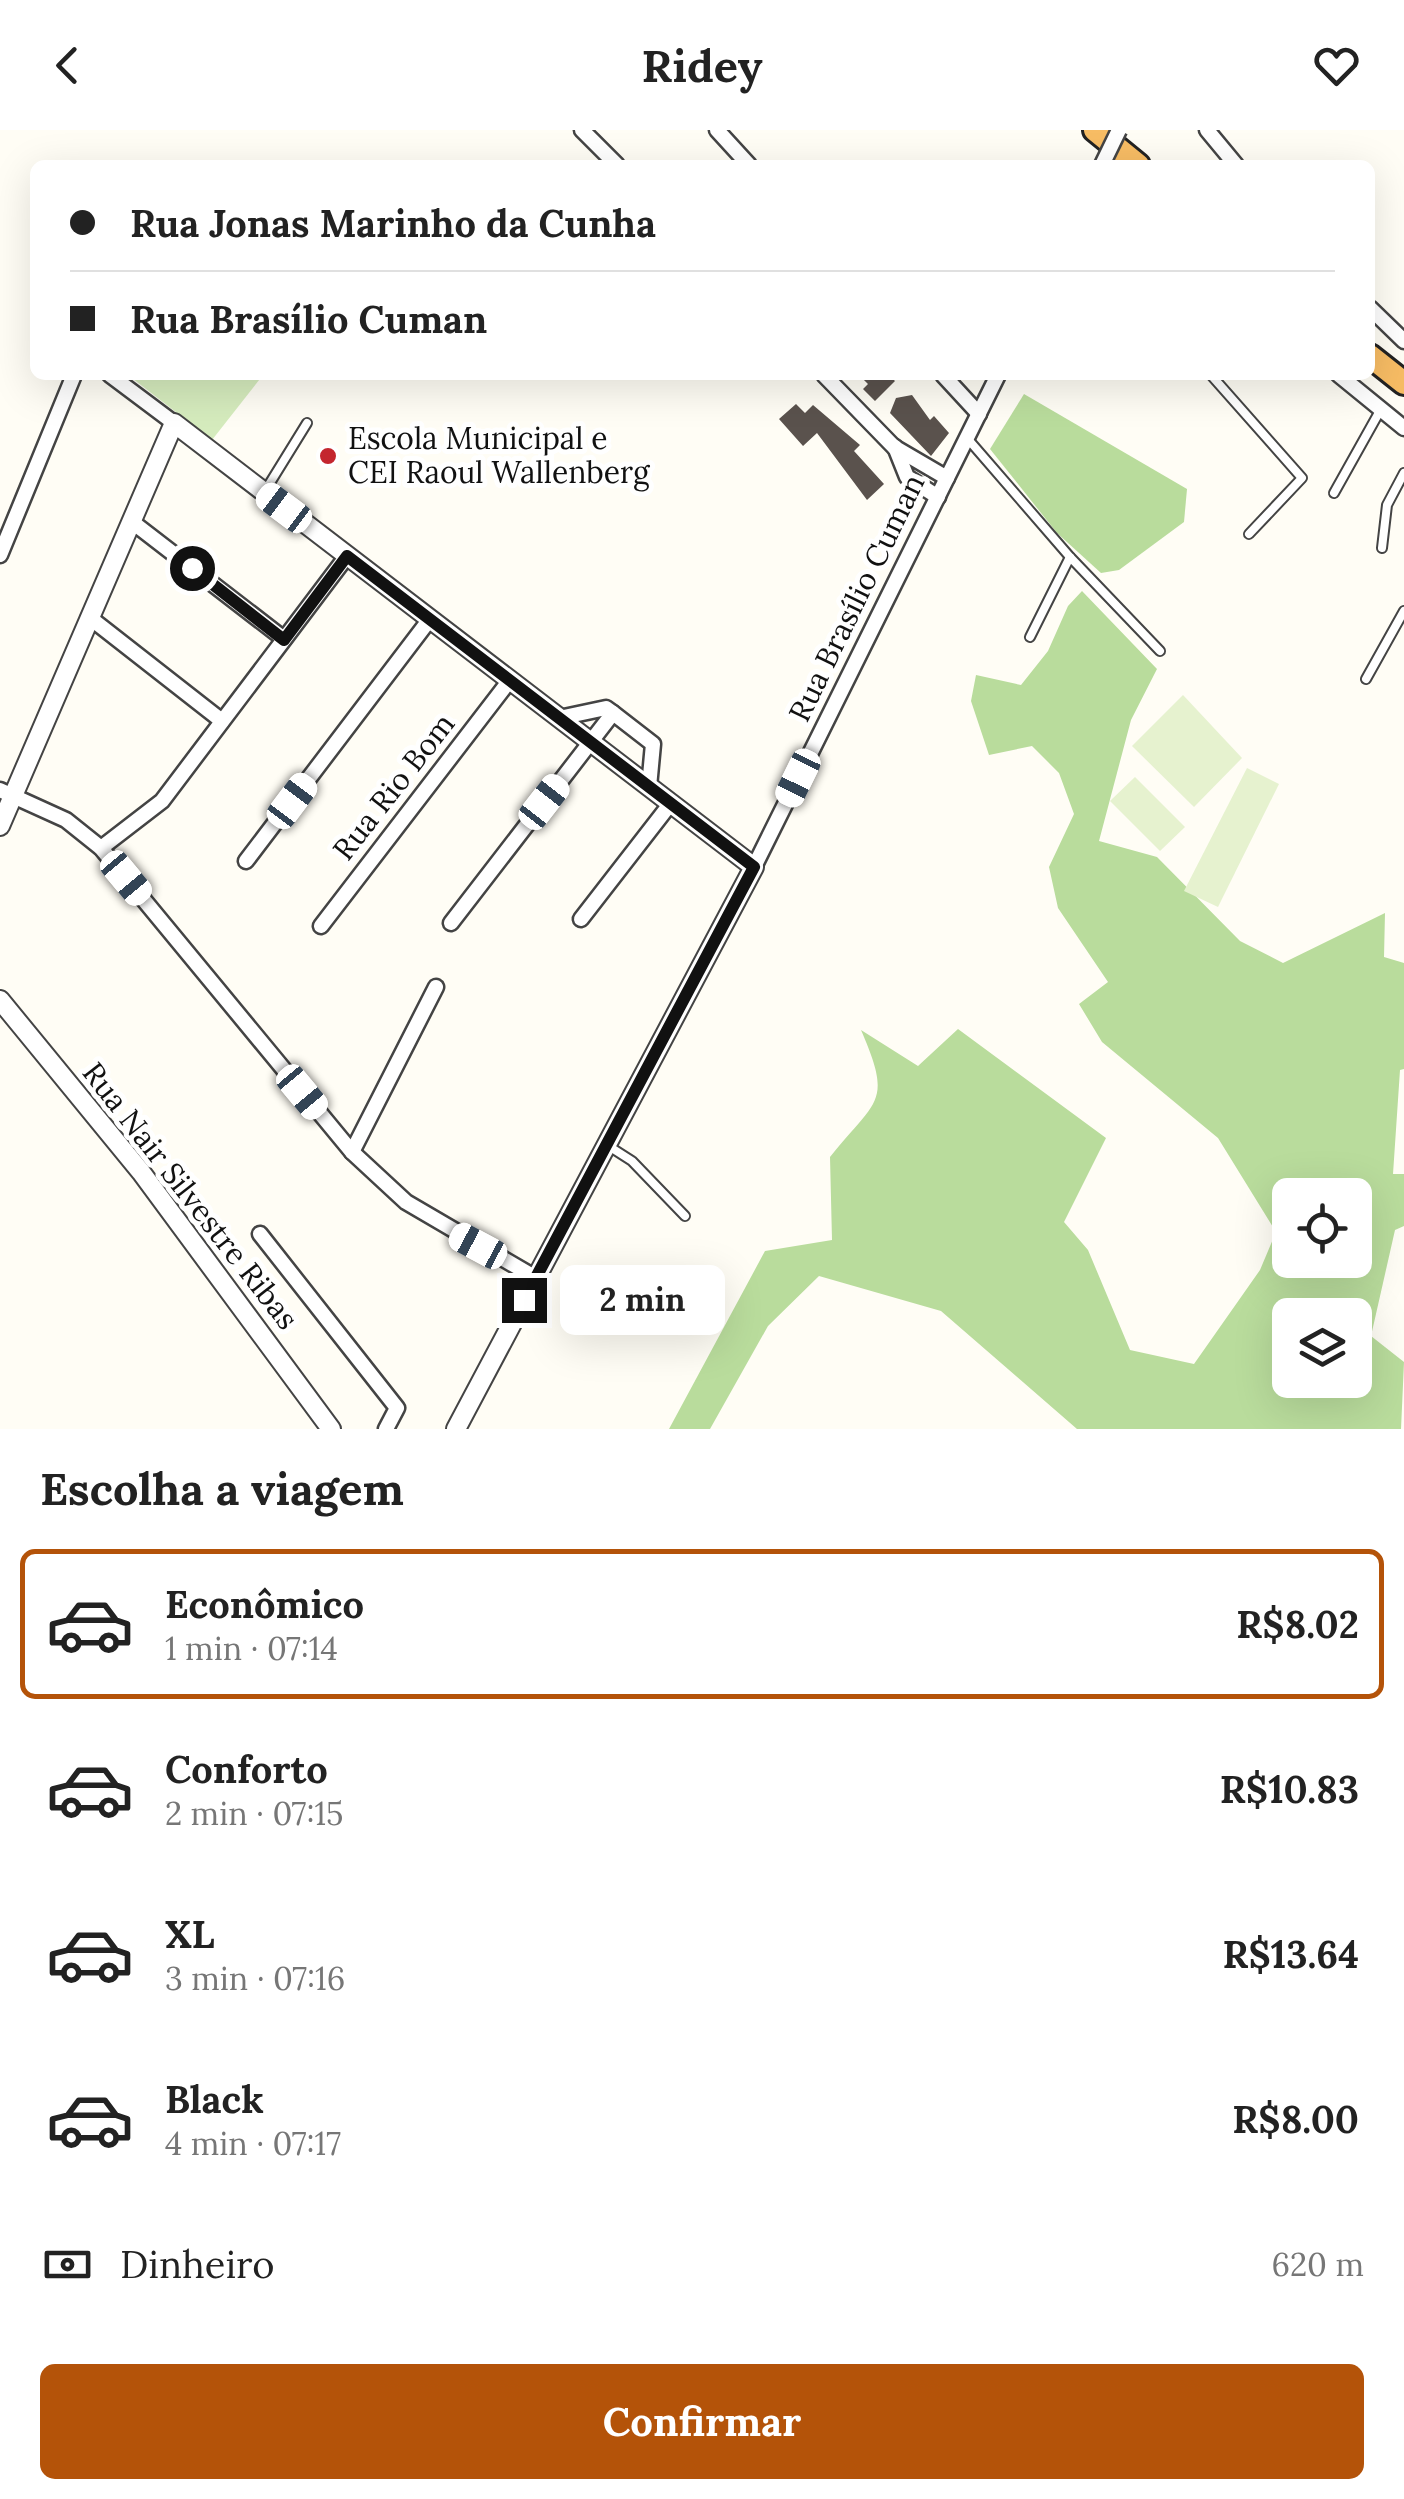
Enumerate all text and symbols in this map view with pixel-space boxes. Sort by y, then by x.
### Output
text: Ridey [641,37,763,94]
icon: back [40,38,95,93]
icon: heart [1309,38,1364,93]
text: Rua Jonas Marinho da Cunha [130,199,656,247]
text: Rua Brasílio Cuman [130,295,487,343]
place label: Escola Municipal e CEI Raoul Wallenberg [348,419,651,492]
marker: Escola Municipal e CEI Raoul Wallenberg [317,445,339,467]
street label: Rua Brasílio Cuman [780,468,932,727]
car [251,478,317,538]
route start [170,546,215,591]
street label: Rua Rio Bom [324,705,462,867]
car [771,744,825,812]
car [262,768,322,834]
car [514,769,574,835]
car [95,845,157,911]
street label: Rua Nair Silvestre Ribas [75,1054,307,1337]
car [271,1059,333,1125]
map controls [1272,1178,1372,1398]
button: locate [1272,1178,1372,1278]
car [444,1219,512,1273]
callout: 2 min [559,1265,724,1335]
route end [502,1278,547,1323]
text: 2 min [600,1279,685,1320]
button: layers [1272,1298,1372,1398]
text: Escolha a viagem [40,1460,404,1517]
icon: car [45,1579,135,1669]
text: Econômico [165,1580,364,1628]
text: R$8.02 [1236,1600,1359,1648]
text: 1 min · 07:14 [165,1628,338,1669]
icon: car [45,1744,135,1834]
text: Conforto [165,1745,328,1793]
text: R$10.83 [1220,1765,1359,1813]
text: 2 min · 07:15 [165,1793,343,1834]
icon: car [45,1909,135,1999]
text: XL [165,1910,215,1958]
text: R$13.64 [1222,1930,1359,1978]
text: 3 min · 07:16 [165,1958,345,1999]
icon: car [45,2074,135,2164]
text: Black [165,2075,264,2123]
text: R$8.00 [1232,2095,1359,2143]
text: 4 min · 07:17 [165,2123,341,2164]
icon: cash [40,2237,95,2292]
text: Dinheiro [120,2240,275,2288]
text: 620 m [1271,2244,1364,2285]
button: Confirmar [40,2364,1364,2479]

